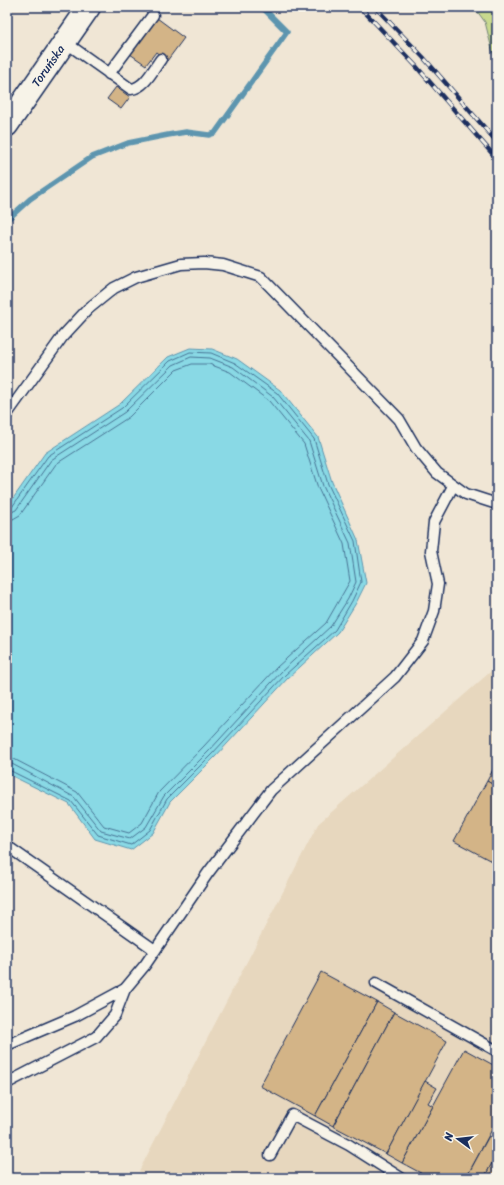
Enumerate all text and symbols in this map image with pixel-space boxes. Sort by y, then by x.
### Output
street label: Toruńska [26,40,71,92]
north arrow [438,1119,478,1159]
text: N [438,1130,459,1144]

